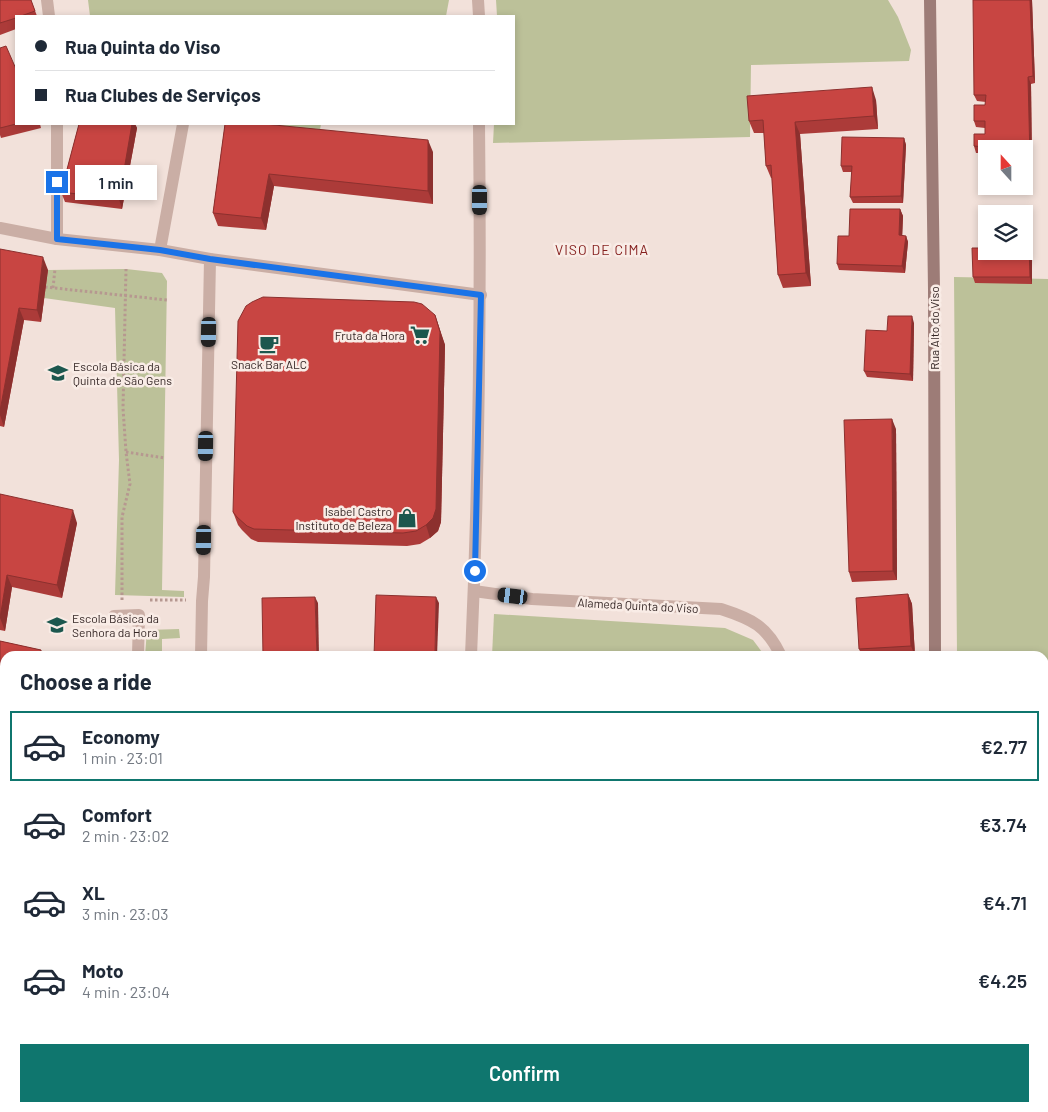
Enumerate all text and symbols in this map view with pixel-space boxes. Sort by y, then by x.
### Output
text: Rua Quinta do Viso [65,35,221,58]
text: Rua Clubes de Serviços [65,83,261,106]
north arrow [978,140,1032,195]
map controls [978,140,1033,260]
callout: 1 min [74,164,157,200]
route end [46,171,68,193]
text: 1 min [99,173,133,192]
car [472,185,487,215]
button: layers [978,205,1033,260]
district label: VISO DE CIMA [555,241,649,258]
street label: Rua Alto do Viso [927,286,941,370]
car [201,317,216,347]
supermarket icon: Fruta da Hora [409,324,431,346]
place label: Fruta da Hora [335,328,405,342]
cafe icon: Snack Bar ALC [258,333,280,355]
place label: Snack Bar ALC [231,357,307,371]
place label: Escola Básica da Quinta de São Gens [73,359,172,387]
school or university icon: Escola Básica da Quinta de São Gens [47,362,69,384]
car [198,431,213,461]
place label: Isabel Castro Instituto de Beleza [295,504,392,532]
shop icon: Isabel Castro Instituto de Beleza [396,507,418,529]
car [196,525,211,555]
route start [464,560,486,582]
car [497,587,528,605]
street label: Alameda Quinta do Viso [577,595,699,615]
place label: Escola Básica da Senhora da Hora [72,611,159,639]
school or university icon: Escola Básica da Senhora da Hora [46,614,68,636]
text: Choose a ride [20,668,152,694]
icon: car [22,724,67,769]
text: Economy [82,725,160,748]
text: €2.77 [981,735,1027,758]
text: 1 min · 23:01 [82,748,163,767]
icon: car [22,802,67,847]
text: Comfort [82,803,152,826]
text: €3.74 [979,813,1027,836]
text: 2 min · 23:02 [82,826,169,845]
icon: car [22,880,67,925]
text: XL [82,881,105,904]
text: €4.71 [983,891,1027,914]
text: 3 min · 23:03 [82,904,169,923]
icon: car [22,958,67,1003]
text: Moto [82,959,124,982]
text: €4.25 [978,969,1027,992]
text: 4 min · 23:04 [82,982,170,1001]
button: Confirm [20,1044,1029,1102]

